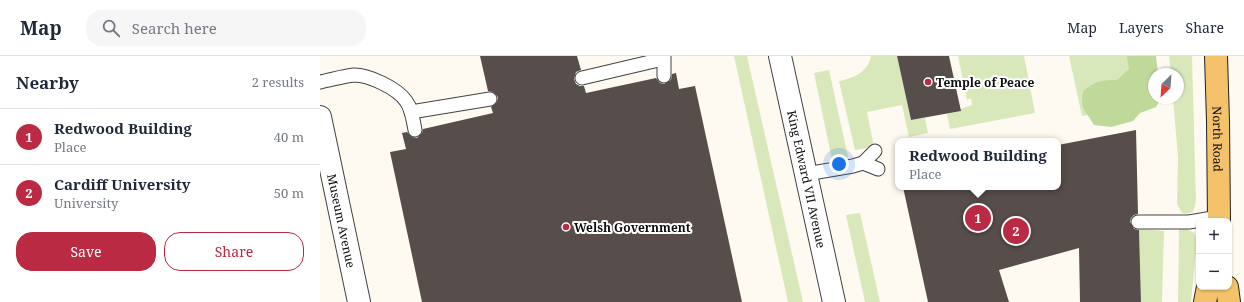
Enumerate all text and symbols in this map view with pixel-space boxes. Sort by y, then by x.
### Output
search box [86,10,366,46]
text: Map [20,15,62,41]
icon: search [100,17,122,39]
text: Search here [132,18,217,38]
text: Map [1067,18,1097,37]
text: Layers [1119,18,1164,37]
text: Share [1186,18,1224,37]
north arrow [1148,68,1184,104]
text: Nearby [16,71,79,94]
text: 2 results [252,73,304,91]
place label: Temple of Peace [936,74,1034,91]
marker: Temple of Peace [923,77,933,87]
street label: North Road [1209,106,1227,173]
street label: King Edward VII Avenue [784,109,830,250]
text: Redwood Building [54,118,192,138]
text: 1 [25,128,33,146]
text: 40 m [274,128,304,146]
text: Place [54,138,87,156]
popup [895,138,1061,190]
text: Redwood Building [909,145,1047,165]
your location [829,154,849,174]
text: Place [909,165,942,183]
street label: Museum Avenue [324,172,360,269]
text: Cardiff University [54,174,191,194]
text: 2 [25,184,33,202]
text: 50 m [274,184,304,202]
text: University [54,194,118,212]
pin: 1 [965,203,991,233]
pin: 2 [1003,216,1029,246]
map controls [1196,218,1232,290]
button: + [1196,218,1232,254]
place label: Welsh Government [574,219,691,236]
marker: Welsh Government [561,222,571,232]
button: Save [16,232,156,271]
button: Share [164,232,304,271]
button: − [1196,254,1232,290]

